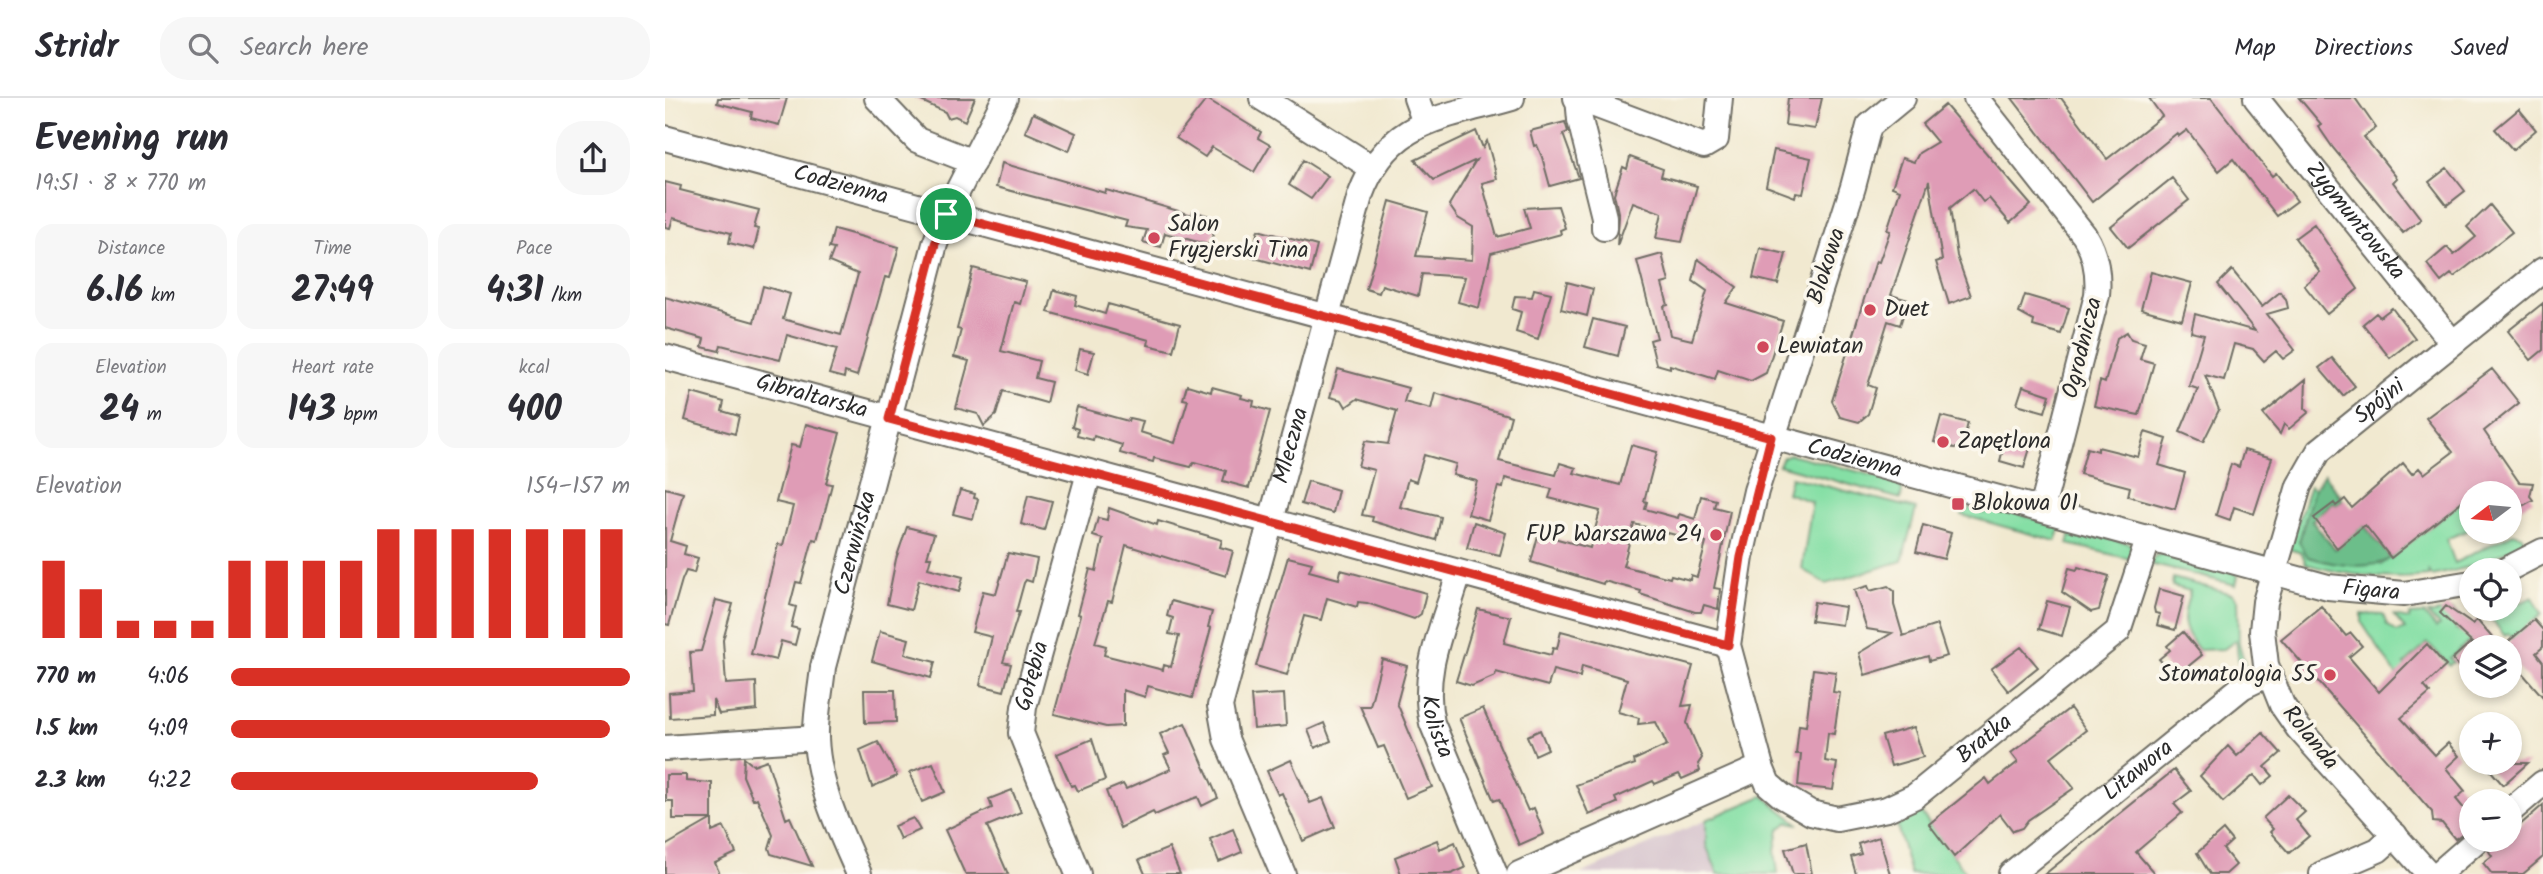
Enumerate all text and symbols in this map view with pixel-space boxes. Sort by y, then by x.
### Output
search box [160,17,650,80]
text: Stridr [35,22,118,75]
text: Search here [240,27,369,69]
icon: search [184,29,222,67]
text: Map [2234,29,2276,68]
text: Directions [2314,29,2413,68]
text: Saved [2451,29,2508,68]
text: Evening run [35,110,229,170]
button: share [556,121,630,195]
street label: Zygmuntowska [2296,154,2414,289]
street label: Codzienna [789,155,892,215]
text: 19:51 · 8 × 770 m [35,166,206,202]
pin [916,184,976,244]
icon: arrive [927,195,965,233]
place label: Salon Fryzjerski Tina [1168,207,1308,269]
street label: Blokowa [1798,223,1856,309]
marker: Salon Fryzjerski Tina [1146,230,1162,246]
text: Distance [97,234,165,264]
text: Time [313,234,352,264]
text: Pace [516,234,552,264]
text: 6.16 [87,264,143,320]
text: 27:49 [291,264,374,320]
text: 4:31 [486,264,544,320]
text: km [143,281,175,311]
text: /km [544,281,582,311]
place label: Duet [1884,292,1930,328]
street label: Ogrodnicza [2053,293,2113,403]
marker: Duet [1862,302,1878,318]
place label: Lewiatan [1777,329,1864,365]
marker: Lewiatan [1755,339,1771,355]
text: Elevation [95,353,167,383]
text: Heart rate [291,353,374,383]
text: kcal [519,353,550,383]
street label: Gibraltarska [752,364,872,429]
street label: Spójni [2346,369,2415,434]
text: 24 [100,383,139,439]
text: 143 [287,383,336,439]
text: 400 [507,383,562,439]
text: m [139,400,162,430]
text: bpm [336,400,378,430]
street label: Mleczna [1264,404,1319,488]
place label: Zapętlona [1957,424,2051,460]
street label: Codzienna [1803,429,1906,489]
marker: Zapętlona [1935,434,1951,450]
text: Elevation [35,469,122,505]
text: 154–157 m [526,469,630,505]
north arrow [2459,481,2522,544]
map controls [2459,481,2522,852]
place label: Blokowa 01 [1972,486,2078,522]
street label: Czerwińska [825,487,887,599]
marker: Blokowa 01 [1950,496,1966,512]
place label: FUP Warszawa 24 [1526,517,1702,553]
marker: FUP Warszawa 24 [1708,527,1724,543]
button: locate [2459,558,2522,621]
street label: Figara [2341,570,2402,612]
button: layers [2459,635,2522,698]
street label: Gołębia [1006,637,1059,716]
place label: Stomatologia 55 [2159,657,2318,693]
text: 770 m [35,659,96,695]
text: 4:06 [147,659,190,695]
marker: Stomatologia 55 [2322,667,2338,683]
street label: Kolista [1411,694,1463,764]
street label: Rolanda [2272,698,2348,778]
street label: Bratka [1949,705,2021,773]
text: 1.5 km [35,711,98,747]
text: 4:09 [147,711,188,747]
button: + [2459,712,2522,775]
street label: Litawora [2095,731,2182,811]
text: 2.3 km [35,763,105,799]
text: 4:22 [147,763,192,799]
button: − [2459,789,2522,852]

